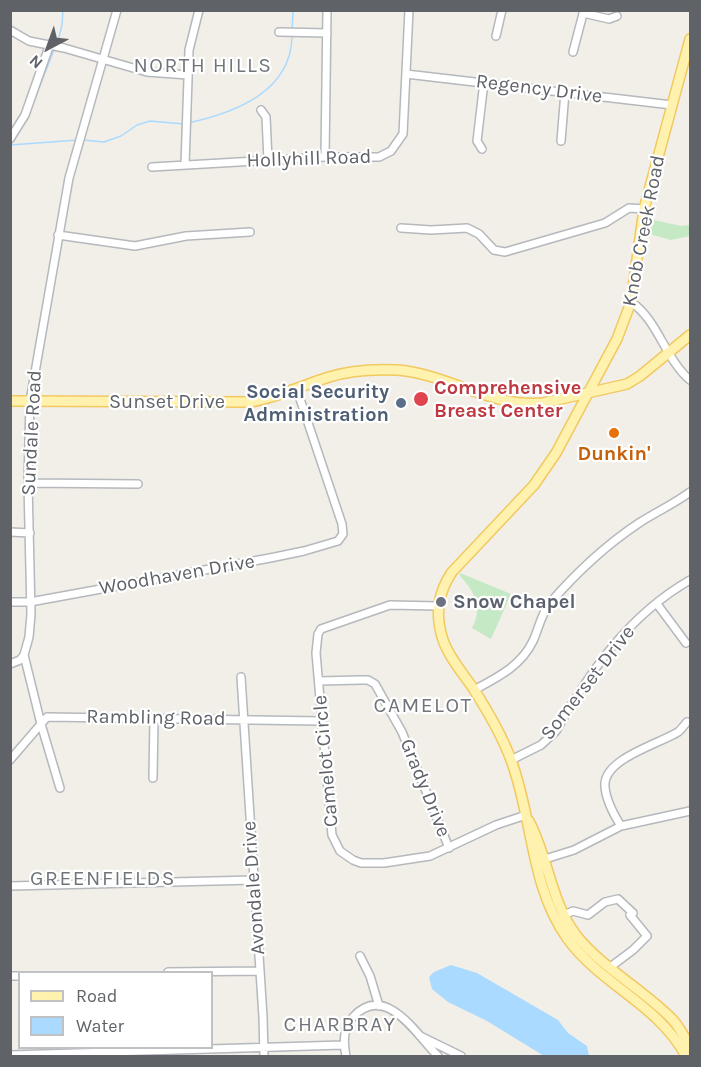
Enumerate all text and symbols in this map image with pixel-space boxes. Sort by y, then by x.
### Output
north arrow [18,18,78,78]
text: N [25,51,46,73]
district label: NORTH HILLS [133,53,273,79]
street label: Regency Drive [474,69,604,109]
street label: Hollyhill Road [246,145,372,173]
street label: Knob Creek Road [618,153,670,309]
street label: Sundale Road [17,370,47,496]
place label: Comprehensive Breast Center [434,376,581,423]
place label: Social Security Administration [243,380,389,427]
street label: Sunset Drive [109,390,225,414]
marker: Comprehensive Breast Center [412,390,430,408]
marker: Social Security Administration [394,396,408,410]
marker: Dunkin' [607,426,621,440]
place label: Dunkin' [577,442,651,466]
street label: Woodhaven Drive [97,549,257,601]
place label: Snow Chapel [453,590,575,614]
marker: Snow Chapel [434,595,448,609]
street label: Somerset Drive [536,621,640,745]
district label: CAMELOT [374,693,472,719]
street label: Camelot Circle [308,694,344,828]
street label: Rambling Road [86,705,226,731]
street label: Grady Drive [394,735,456,841]
street label: Avondale Drive [237,820,271,956]
district label: GREENFIELDS [30,866,176,892]
legend [18,971,213,1049]
text: Road [76,985,117,1007]
district label: CHARBRAY [284,1012,396,1038]
text: Water [76,1015,124,1037]

